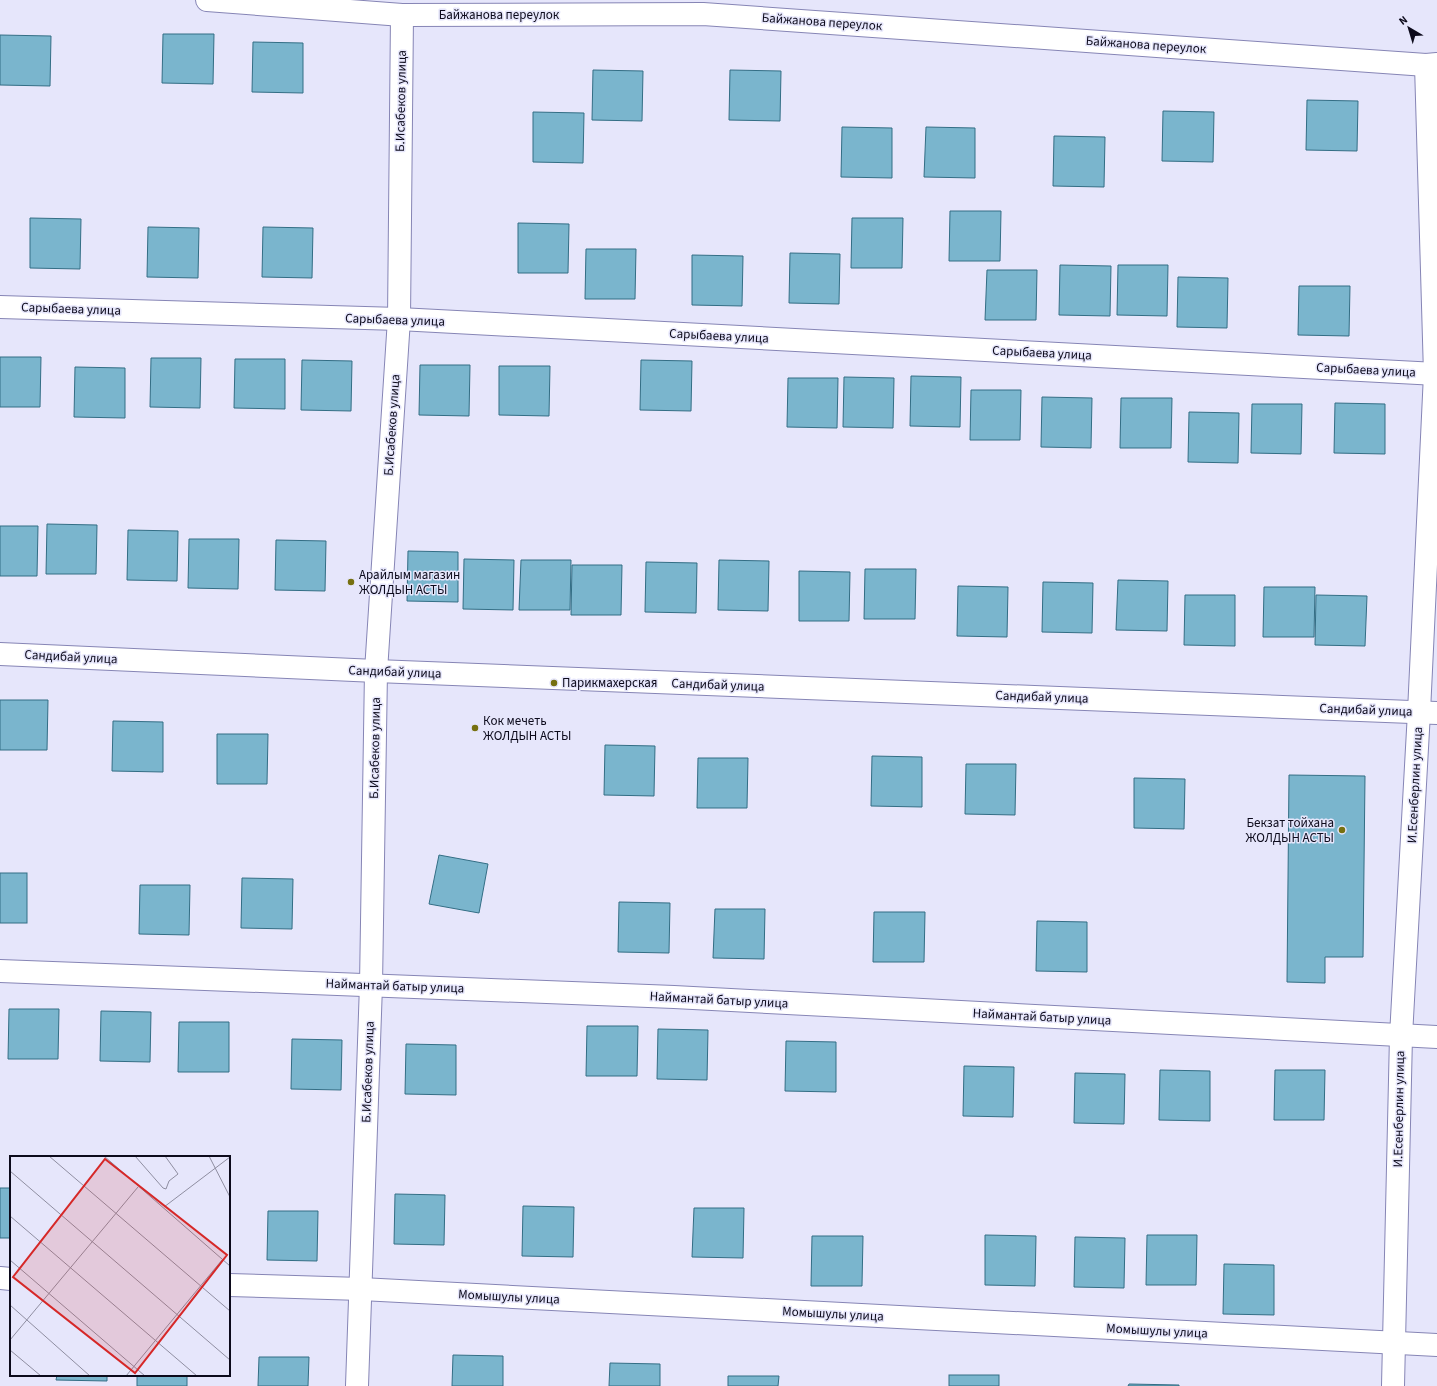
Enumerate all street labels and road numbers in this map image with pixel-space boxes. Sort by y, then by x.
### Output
street label: Байжанова переулок [439,6,560,24]
street label: Байжанова переулок [761,9,883,35]
street label: Байжанова переулок [1085,32,1207,58]
street label: Б.Исабеков улица [391,50,411,152]
street label: Сарыбаева улица [21,298,121,320]
street label: Сарыбаева улица [345,309,445,331]
street label: Сарыбаева улица [669,324,769,348]
street label: Сарыбаева улица [992,341,1092,365]
street label: Сарыбаева улица [1316,358,1416,382]
street label: Б.Исабеков улица [379,374,405,476]
street label: Сандибай улица [24,646,118,668]
street label: Сандибай улица [348,661,442,683]
street label: Сандибай улица [671,674,765,696]
street label: Сандибай улица [995,686,1089,708]
street label: Б.Исабеков улица [365,697,385,799]
street label: Сандибай улица [1319,699,1413,721]
street label: И.Есенберлин улица [1403,726,1427,844]
street label: Наймантай батыр улица [325,975,465,997]
street label: Наймантай батыр улица [649,987,789,1013]
street label: Наймантай батыр улица [972,1004,1112,1030]
street label: Б.Исабеков улица [357,1021,379,1123]
street label: И.Есенберлин улица [1389,1050,1409,1168]
street label: Момышулы улица [458,1285,560,1309]
street label: Момышулы улица [782,1302,884,1326]
street label: Момышулы улица [1106,1319,1208,1343]

